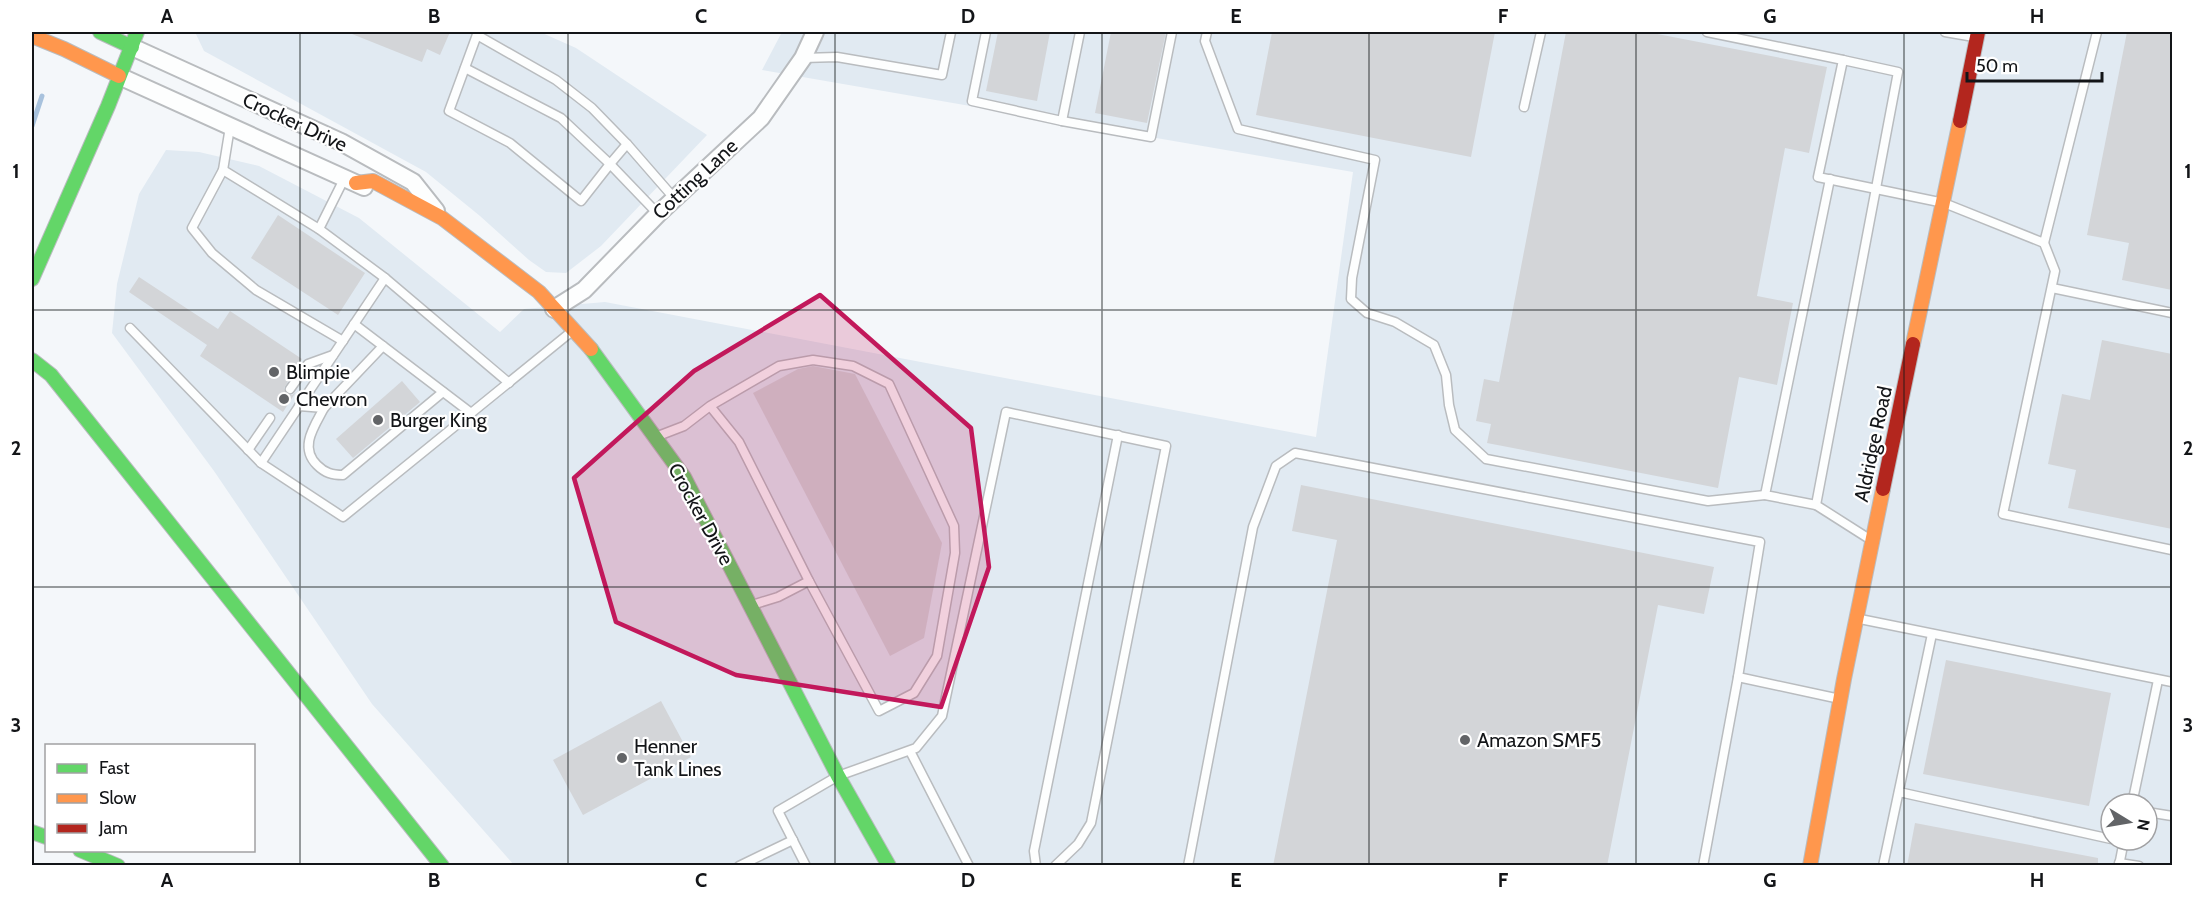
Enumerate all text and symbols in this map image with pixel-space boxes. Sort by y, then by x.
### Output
text: A [161,4,174,28]
text: B [428,4,440,28]
text: C [695,4,707,28]
text: D [961,4,975,28]
text: E [1230,4,1242,28]
text: F [1498,4,1509,28]
text: G [1763,4,1777,28]
text: H [2030,4,2044,28]
scale bar [1967,45,2102,83]
text: 50 m [1976,55,2018,77]
street label: Crocker Drive [239,87,351,157]
street label: Cotting Lane [648,134,742,224]
text: 1 [12,159,20,183]
text: 1 [2184,159,2192,183]
place label: Blimpie [286,360,350,384]
marker: Blimpie [267,365,281,379]
street label: Aldridge Road [1849,384,1897,504]
place label: Chevron [296,387,367,411]
marker: Chevron [277,392,291,406]
place label: Burger King [390,408,488,432]
marker: Burger King [371,413,385,427]
text: 2 [11,436,21,460]
text: 2 [2183,436,2193,460]
street label: Crocker Drive [663,459,739,569]
text: 3 [11,713,21,737]
text: 3 [2183,713,2193,737]
place label: Amazon SMF5 [1477,728,1601,752]
marker: Amazon SMF5 [1458,733,1472,747]
place label: Henner Tank Lines [634,734,722,781]
legend [45,744,255,852]
marker: Henner Tank Lines [615,751,629,765]
text: Fast [99,757,130,779]
text: Slow [99,787,136,809]
north arrow [2099,792,2159,852]
text: Jam [98,817,128,839]
text: N [2133,817,2154,832]
text: A [161,868,174,892]
text: B [428,868,440,892]
text: C [695,868,707,892]
text: D [961,868,975,892]
text: E [1230,868,1242,892]
text: F [1498,868,1509,892]
text: G [1763,868,1777,892]
text: H [2030,868,2044,892]

